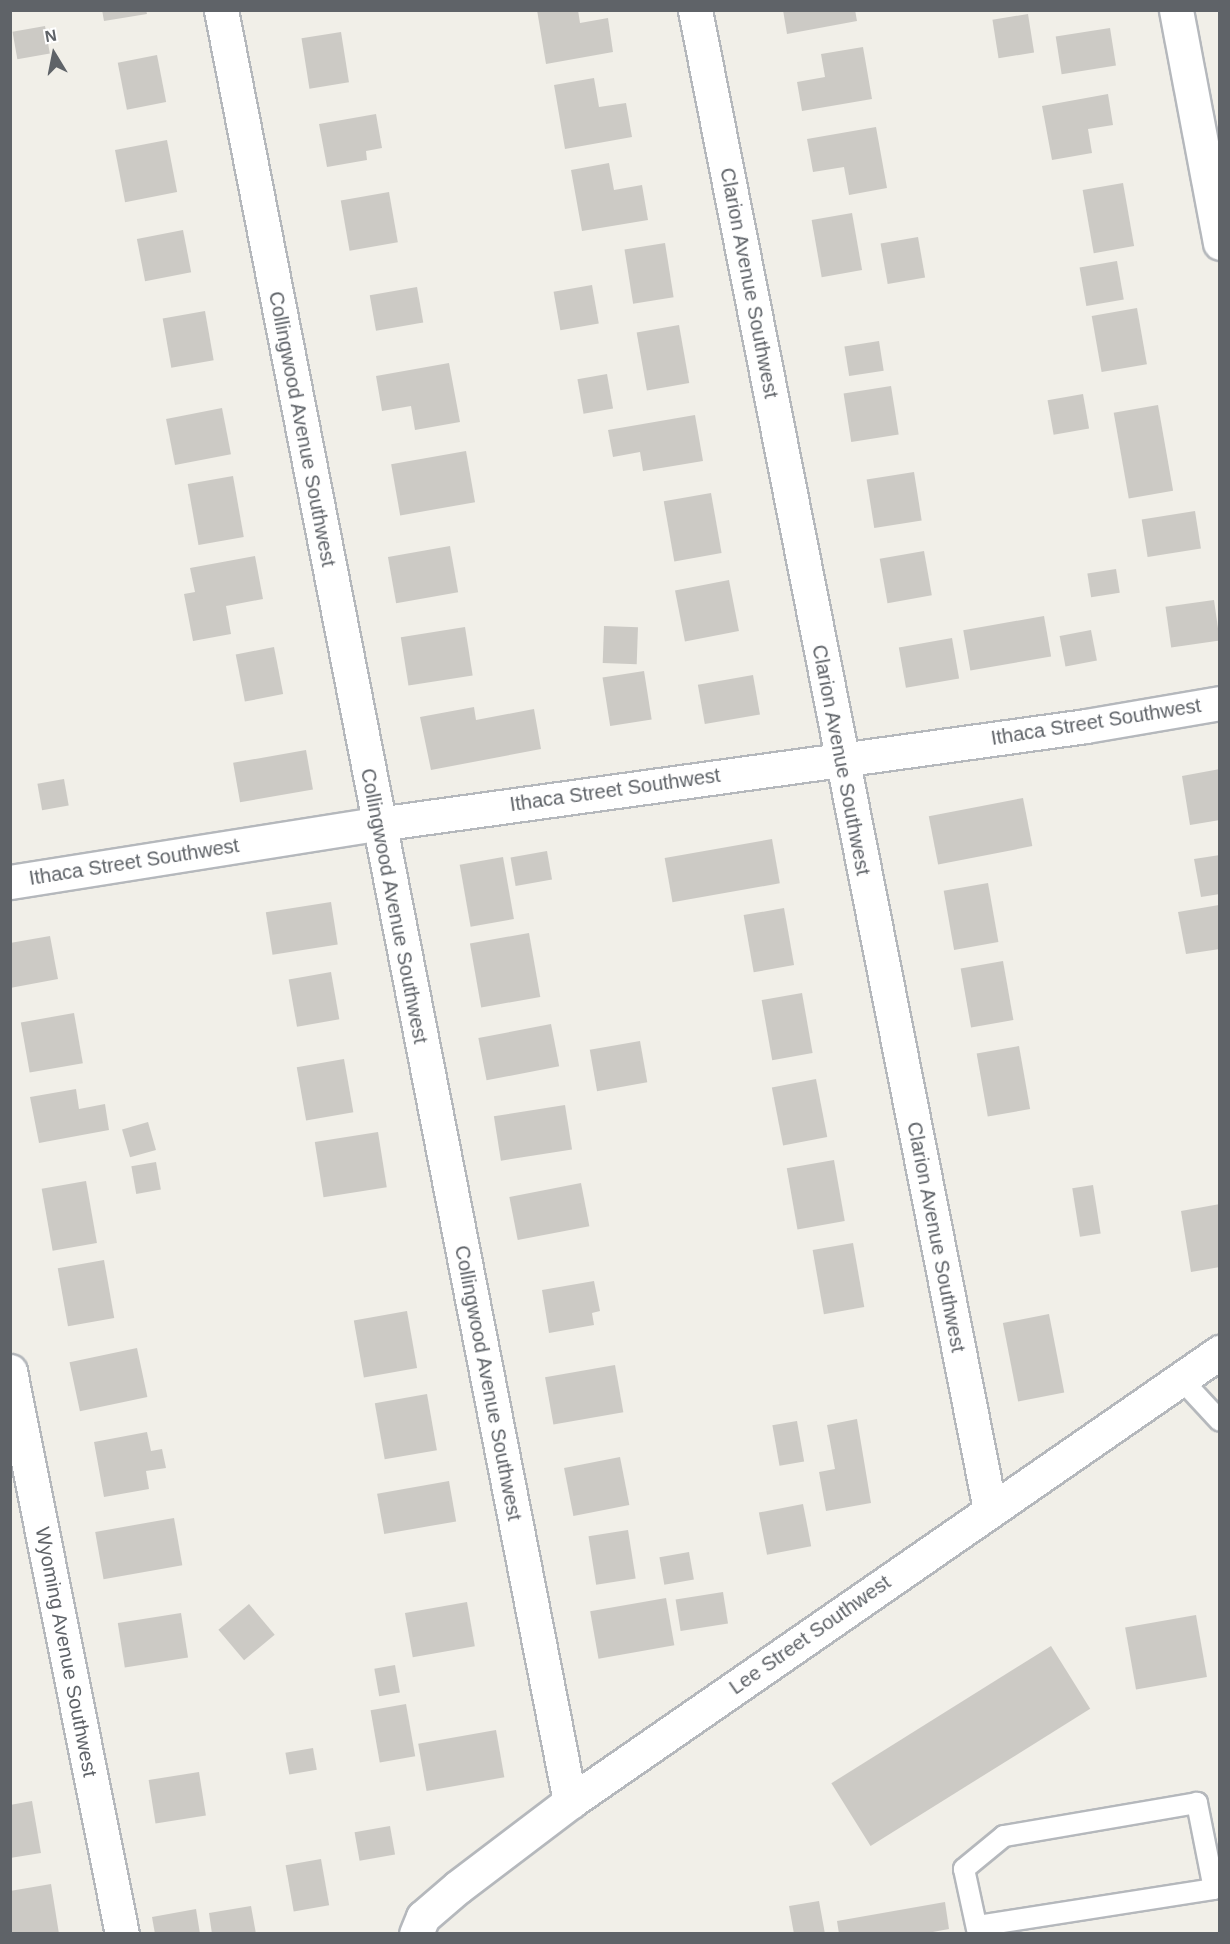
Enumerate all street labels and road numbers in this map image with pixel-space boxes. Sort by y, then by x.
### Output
street label: Clarion Avenue Southwest [715,165,783,401]
street label: Collingwood Avenue Southwest [263,289,341,569]
street label: Clarion Avenue Southwest [807,642,875,878]
street label: Ithaca Street Southwest [989,694,1203,750]
street label: Ithaca Street Southwest [508,763,722,817]
street label: Collingwood Avenue Southwest [355,766,433,1046]
street label: Ithaca Street Southwest [27,834,241,890]
street label: Clarion Avenue Southwest [902,1119,970,1355]
street label: Collingwood Avenue Southwest [449,1243,527,1523]
street label: Wyoming Avenue Southwest [30,1524,102,1780]
street label: Lee Street Southwest [725,1570,895,1700]

